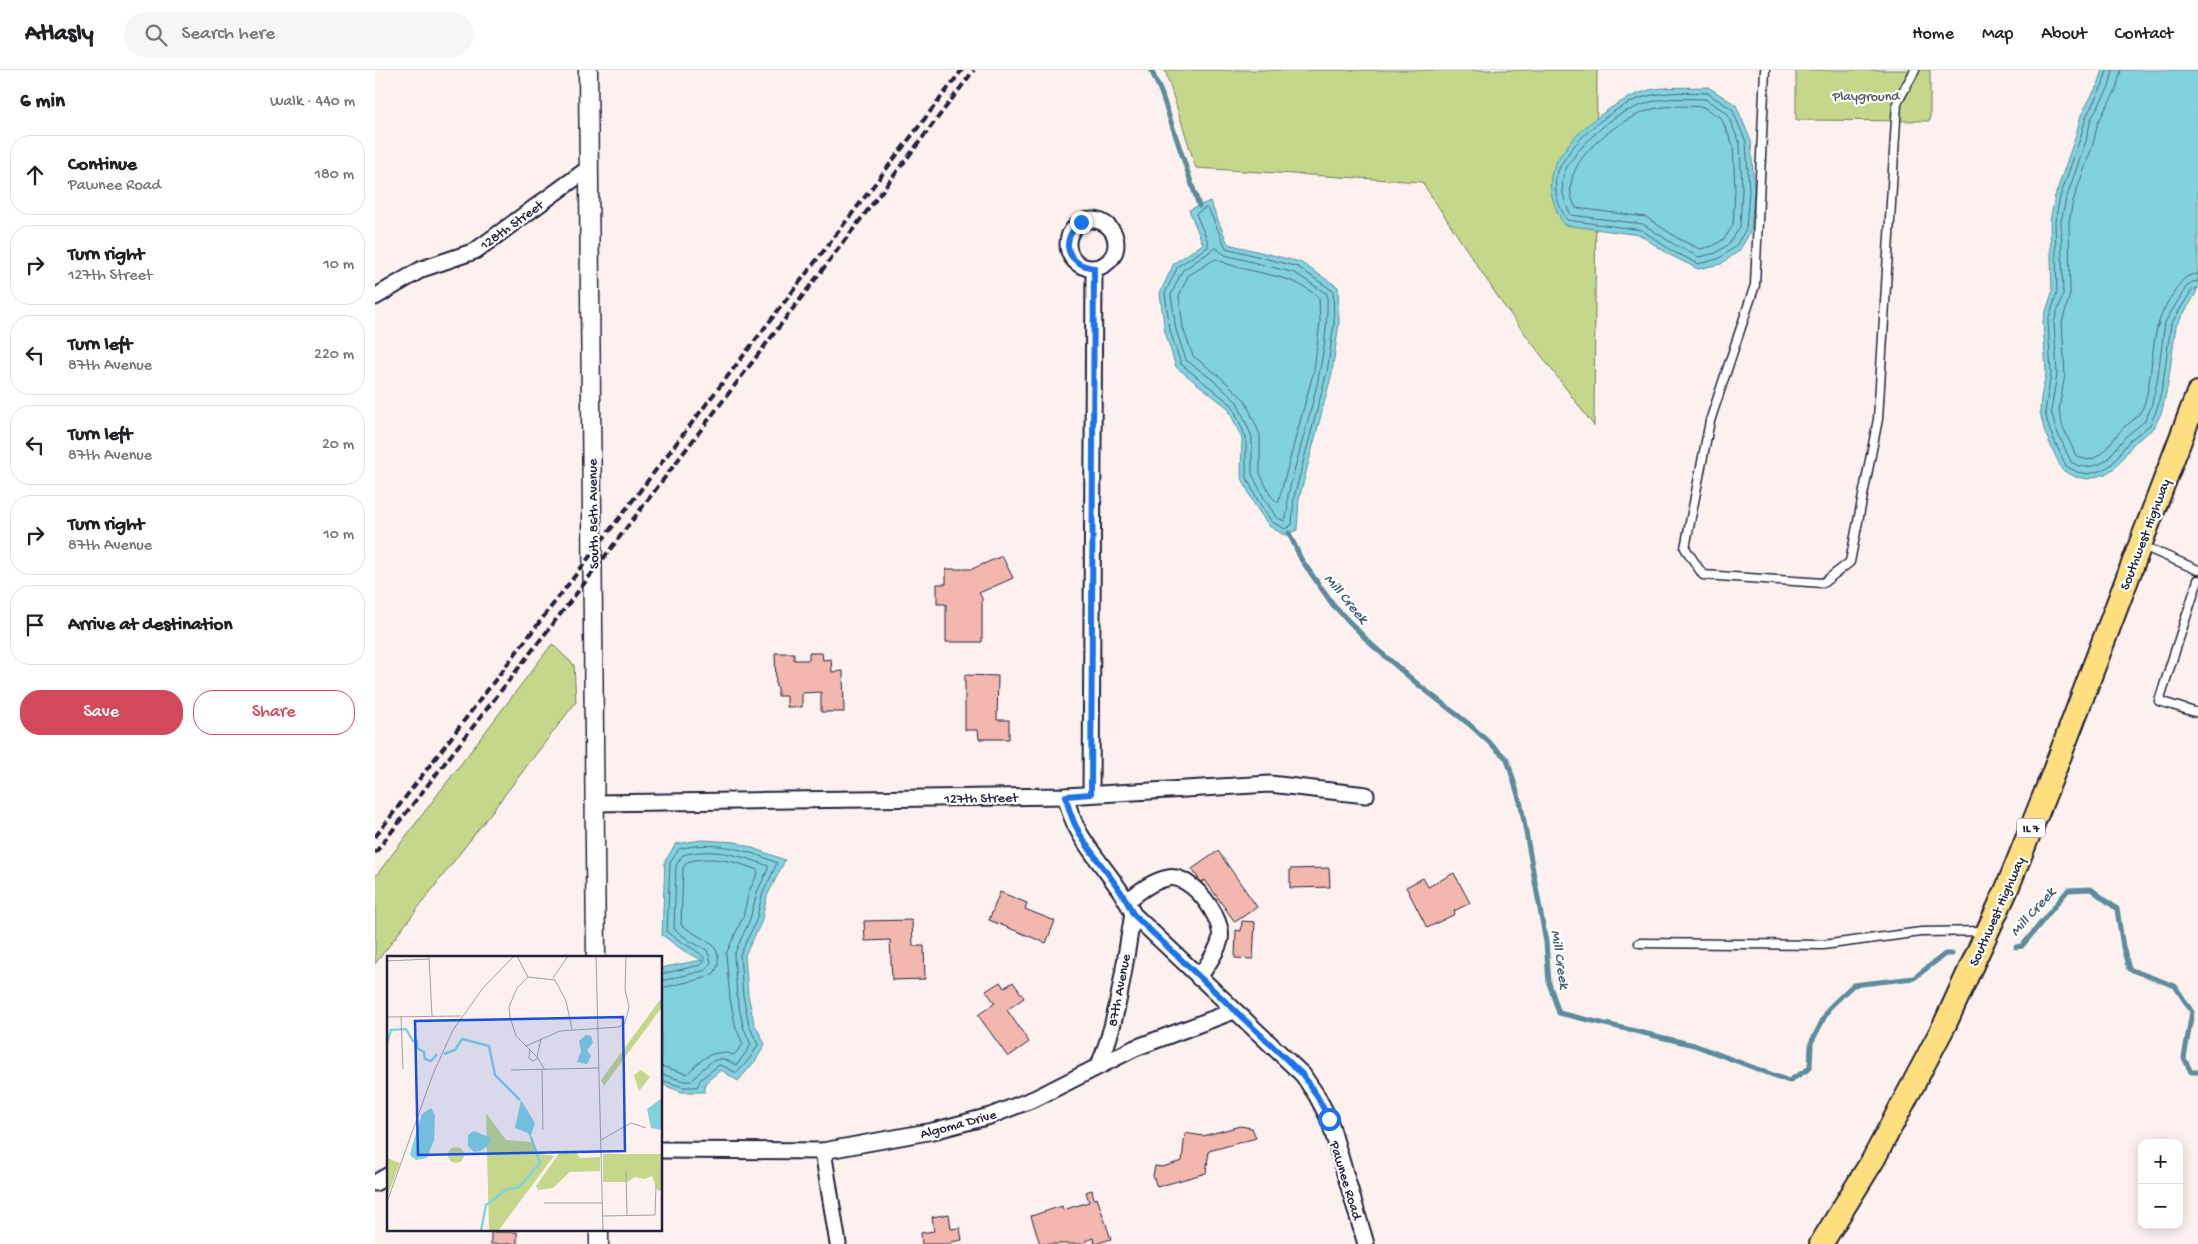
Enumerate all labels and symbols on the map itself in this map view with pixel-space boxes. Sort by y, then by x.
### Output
park label: Playground [1831,89,1901,106]
street label: 128th Street [477,197,548,255]
route end [1070,211,1093,234]
street label: South 86th Avenue [585,458,604,569]
street label: Southwest Highway [2117,477,2175,593]
water label: Mill Creek [1319,571,1372,629]
street label: 127th Street [943,790,1019,809]
road number: IL 7 [2017,818,2045,838]
street label: Southwest Highway [1967,855,2030,969]
water label: Mill Creek [2007,883,2061,940]
water label: Mill Creek [1545,929,1573,991]
street label: 87th Avenue [1105,952,1136,1028]
inset map [387,956,663,1232]
street label: Algoma Drive [919,1107,999,1144]
route start [1318,1108,1341,1131]
street label: Pawnee Road [1324,1138,1365,1224]

